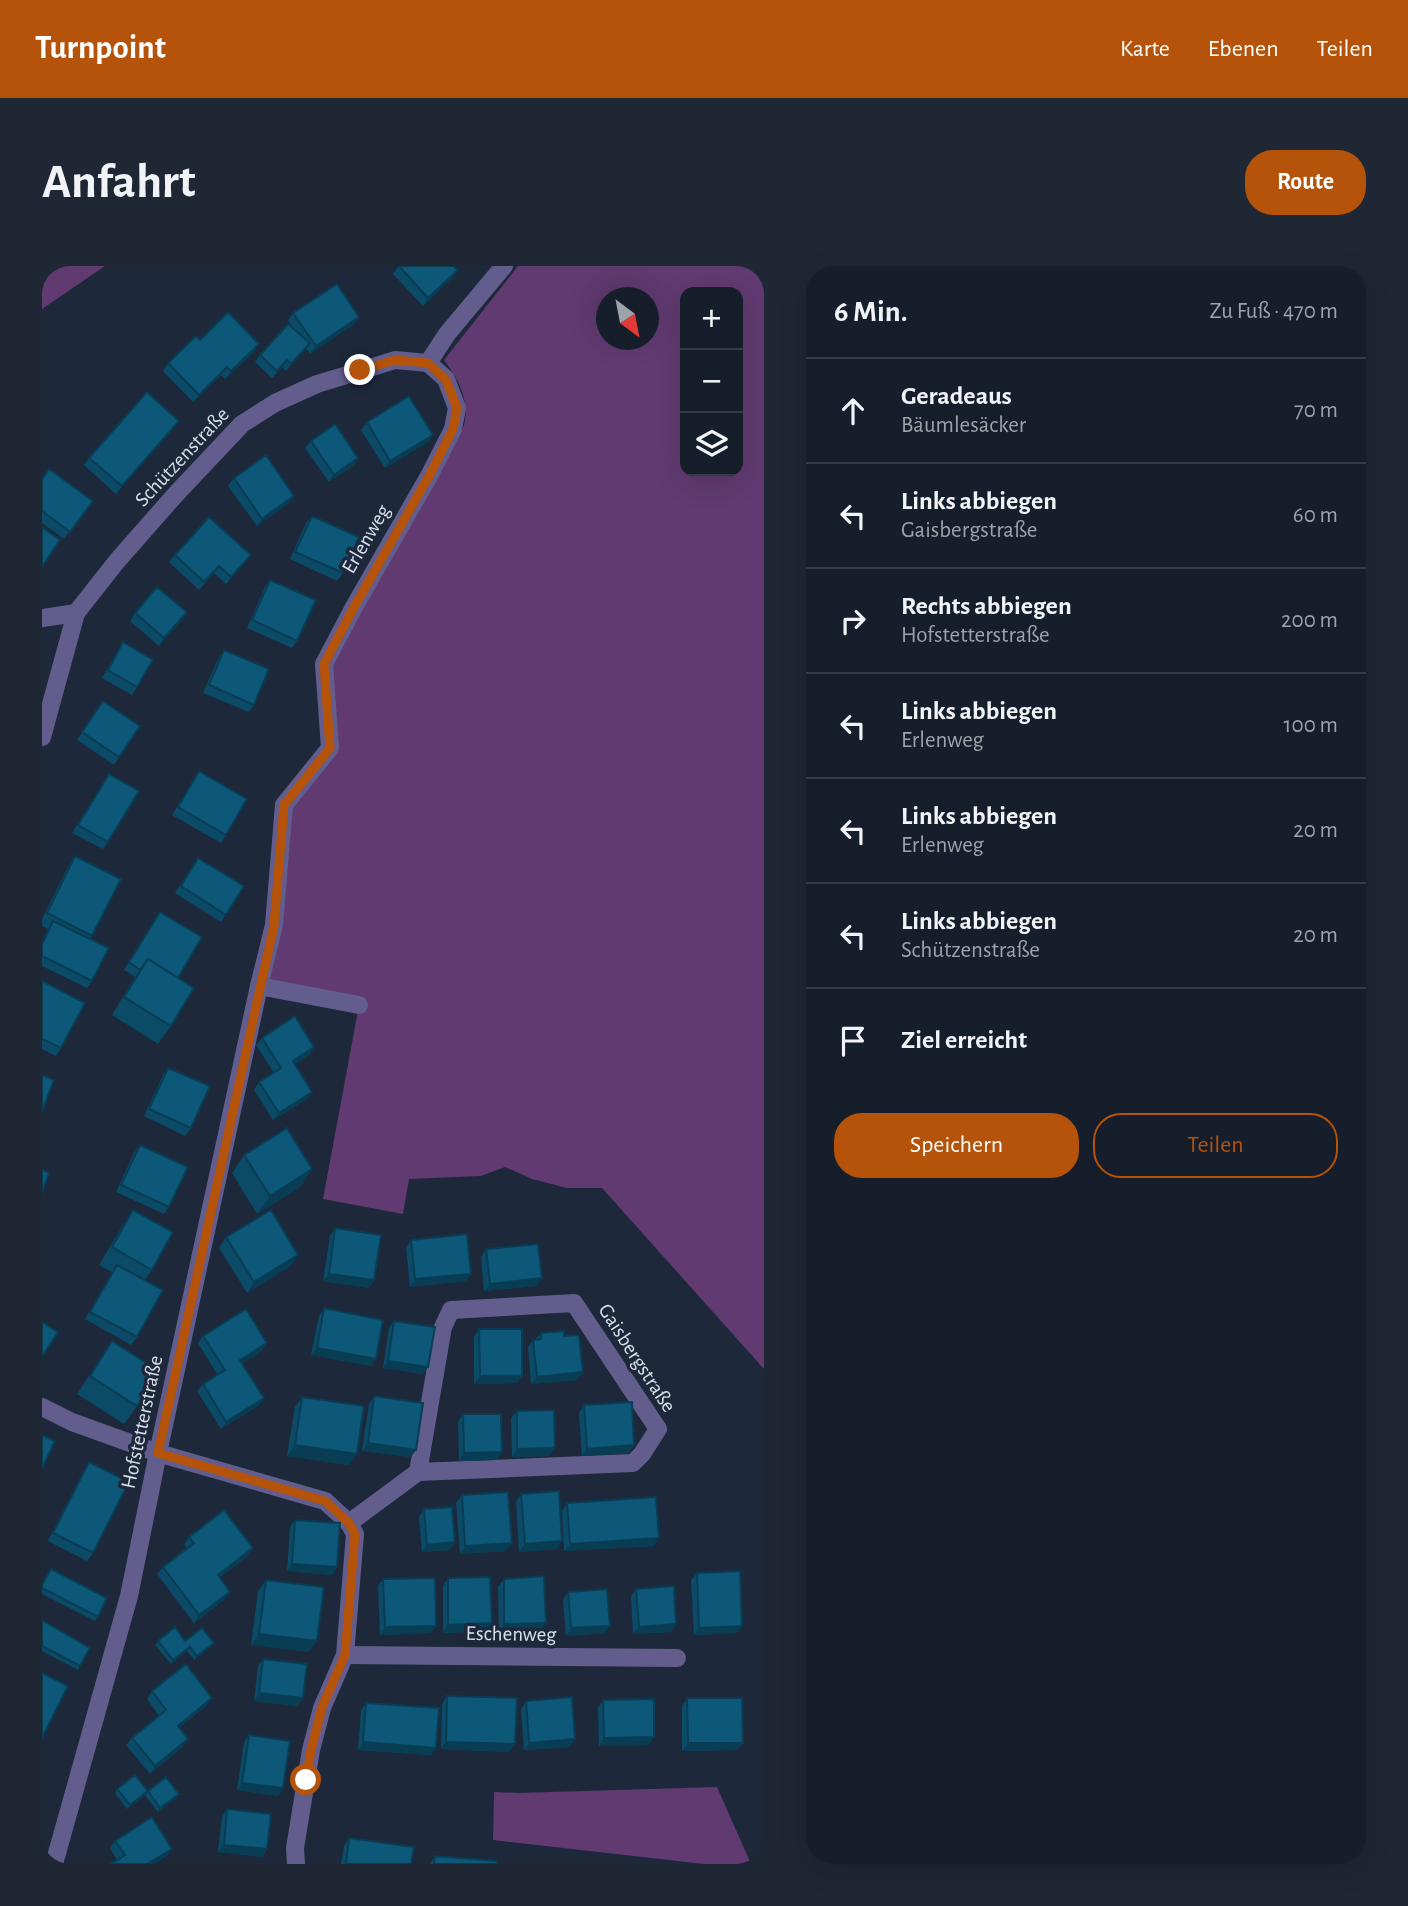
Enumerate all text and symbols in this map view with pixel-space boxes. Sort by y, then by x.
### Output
text: Turnpoint [35,32,166,65]
text: Karte [1120,37,1170,61]
text: Ebenen [1208,37,1279,61]
text: Teilen [1317,37,1373,61]
button: Route [1245,150,1366,215]
text: Anfahrt [42,158,196,207]
north arrow [596,287,659,350]
map controls [680,287,743,476]
button: + [680,287,743,350]
text: 6 Min. [834,297,908,327]
text: Zu Fuß · 470 m [1209,300,1338,323]
button: − [680,350,743,413]
route end [344,354,375,385]
text: Geradeaus [901,383,1012,409]
icon: ahead [834,392,872,430]
text: 70 m [1294,399,1338,422]
street label: Schützenstraße [131,403,233,511]
button: layers [680,413,743,476]
text: Bäumlesäcker [901,414,1026,437]
text: Links abbiegen [901,488,1057,514]
icon: left [834,497,872,535]
street label: Erlenweg [338,500,394,577]
text: 60 m [1293,504,1338,527]
text: Gaisbergstraße [901,519,1037,542]
text: Rechts abbiegen [901,593,1072,619]
icon: right [834,602,872,640]
text: 200 m [1281,609,1338,632]
text: Hofstetterstraße [901,624,1050,647]
text: Links abbiegen [901,698,1057,724]
icon: left [834,707,872,745]
text: 100 m [1284,714,1338,737]
text: Erlenweg [901,729,984,752]
text: Links abbiegen [901,803,1057,829]
icon: left [834,812,872,850]
text: 20 m [1293,819,1338,842]
text: Erlenweg [901,834,984,857]
text: Links abbiegen [901,908,1057,934]
icon: left [834,917,872,955]
text: 20 m [1293,924,1338,947]
text: Schützenstraße [901,939,1040,962]
icon: arrive [834,1022,872,1060]
text: Ziel erreicht [901,1027,1027,1053]
button: Speichern [834,1113,1079,1178]
button: Teilen [1093,1113,1338,1178]
street label: Gaisbergstraße [594,1300,680,1416]
street label: Hofstetterstraße [118,1353,166,1491]
street label: Eschenweg [466,1623,557,1645]
route start [290,1764,321,1795]

